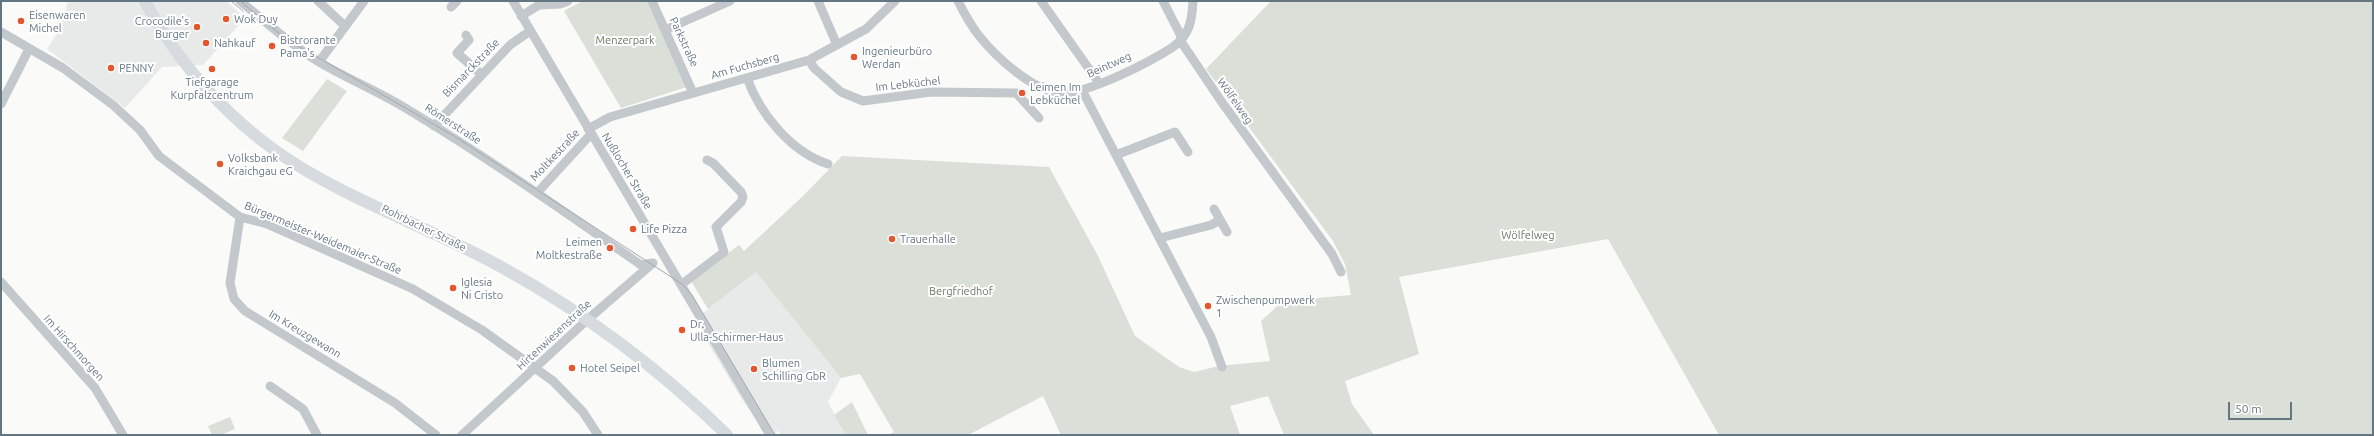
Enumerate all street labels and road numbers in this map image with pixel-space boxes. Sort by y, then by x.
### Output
street label: Parkstraße [667,15,701,69]
street label: Bismarckstraße [440,36,502,100]
street label: Beintweg [1085,49,1133,81]
street label: Am Fuchsberg [709,50,781,82]
street label: Im Lebküchel [875,74,941,94]
street label: Wölfelweg [1214,75,1256,127]
street label: Römerstraße [422,101,484,147]
street label: Moltkestraße [528,126,582,184]
street label: Nußlocher Straße [599,130,655,212]
street label: Bürgermeister-Weidemaier-Straße [242,199,404,277]
street label: Rohrbacher Straße [380,202,468,254]
street label: Hirtenwiesenstraße [514,297,594,373]
street label: Im Kreuzgewann [266,307,344,361]
street label: Im Hirschmorgen [41,312,107,384]

